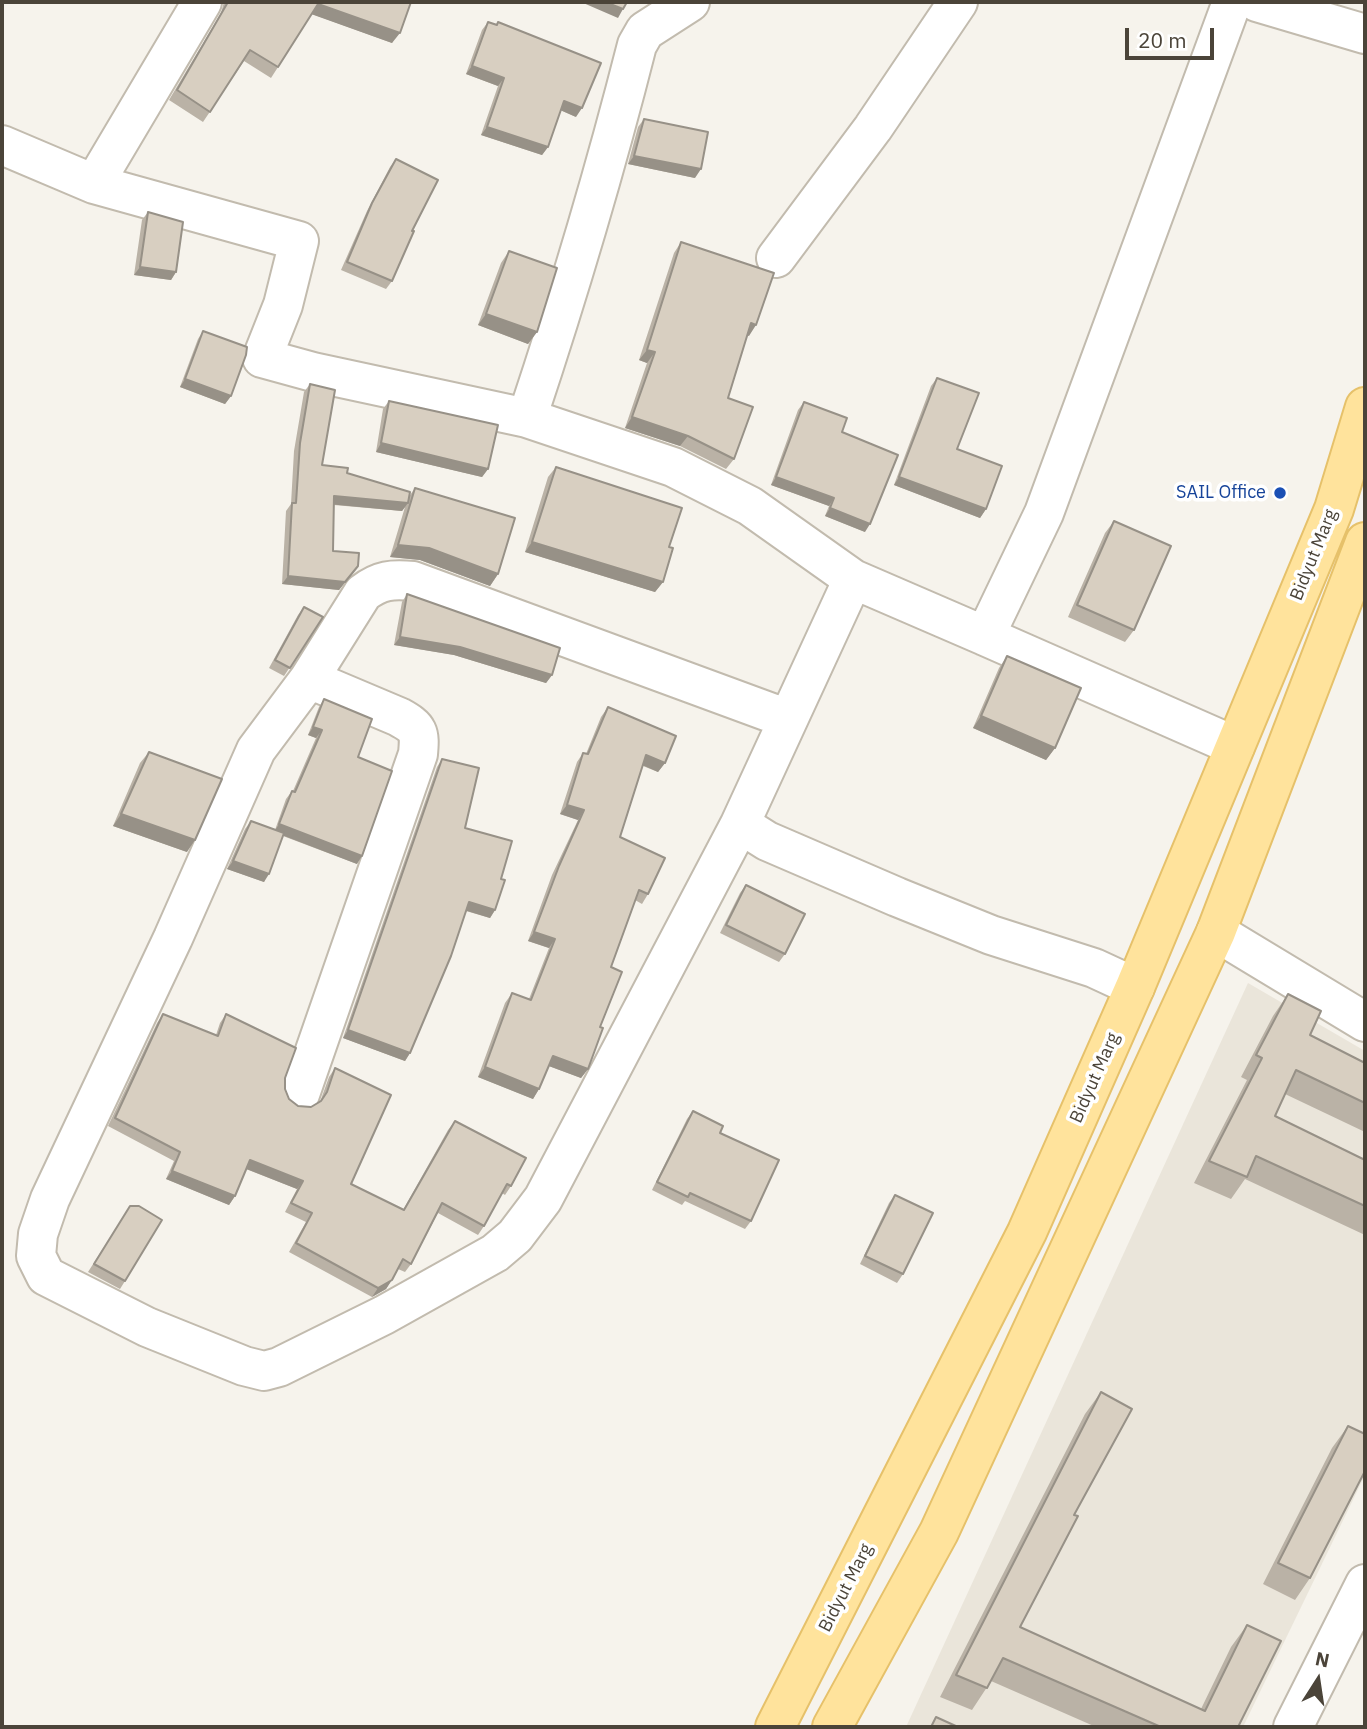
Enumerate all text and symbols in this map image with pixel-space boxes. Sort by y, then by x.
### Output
scale bar [1129,14,1218,58]
text: 20 m [1138,26,1187,54]
place label: SAIL Office [1176,482,1266,504]
marker: SAIL Office [1272,485,1288,501]
street label: Bidyut Marg [1286,506,1342,604]
street label: Bidyut Marg [1066,1030,1124,1126]
street label: Bidyut Marg [814,1540,878,1636]
north arrow [1283,1645,1353,1715]
text: N [1313,1646,1332,1673]

